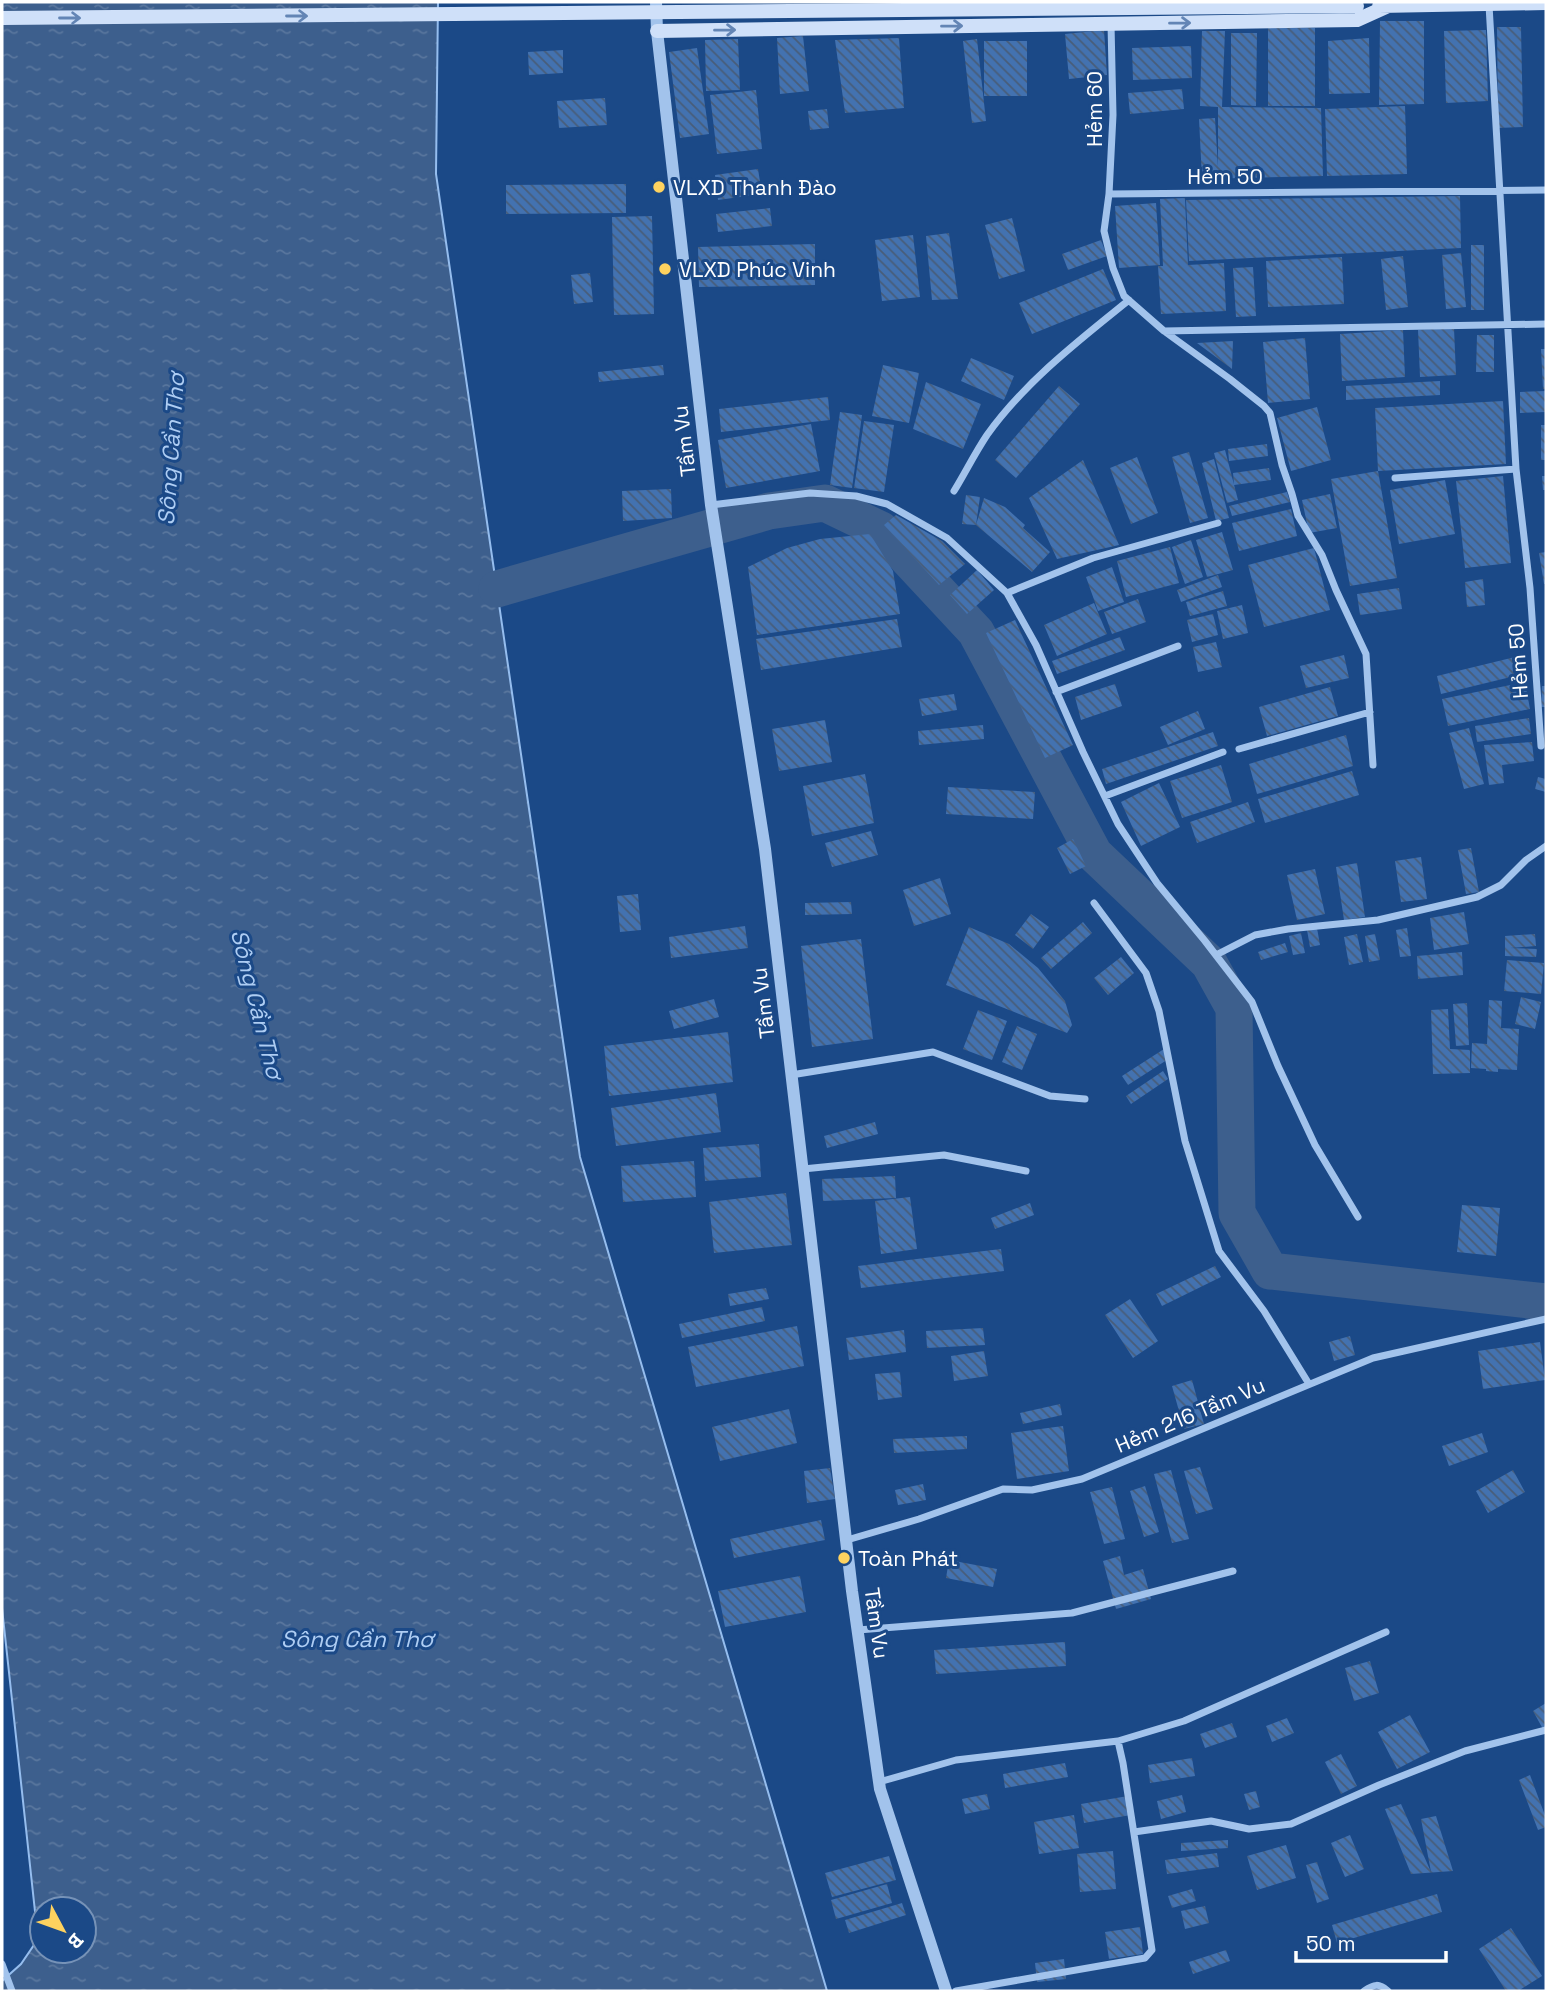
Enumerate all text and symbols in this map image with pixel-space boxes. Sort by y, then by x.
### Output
one-way arrow [286,9,309,23]
one-way arrow [58,11,81,25]
one-way arrow [1168,16,1191,30]
one-way arrow [941,19,964,33]
one-way arrow [713,23,736,36]
street label: Hẻm 60 [1081,71,1108,147]
street label: Hẻm 50 [1187,163,1263,190]
place label: VLXD Thanh Đào [673,174,837,201]
marker: VLXD Thanh Đào [651,179,667,195]
place label: VLXD Phúc Vinh [679,256,836,283]
marker: VLXD Phúc Vinh [657,261,673,277]
water label: Sông Cần Thơ [151,368,192,526]
street label: Tầm Vu [666,404,702,478]
street label: Hẻm 50 [1502,622,1534,700]
water label: Sông Cần Thơ [224,926,291,1085]
street label: Tầm Vu [745,966,781,1040]
street label: Hẻm 216 Tầm Vu [1111,1371,1269,1459]
place label: Toàn Phát [858,1545,958,1572]
marker: Toàn Phát [836,1550,852,1566]
street label: Tầm Vu [859,1586,895,1660]
water label: Sông Cần Thơ [281,1624,437,1654]
north arrow [28,1895,98,1965]
scale bar [1296,1920,1446,1964]
text: B [62,1928,89,1954]
text: 50 m [1306,1930,1356,1957]

